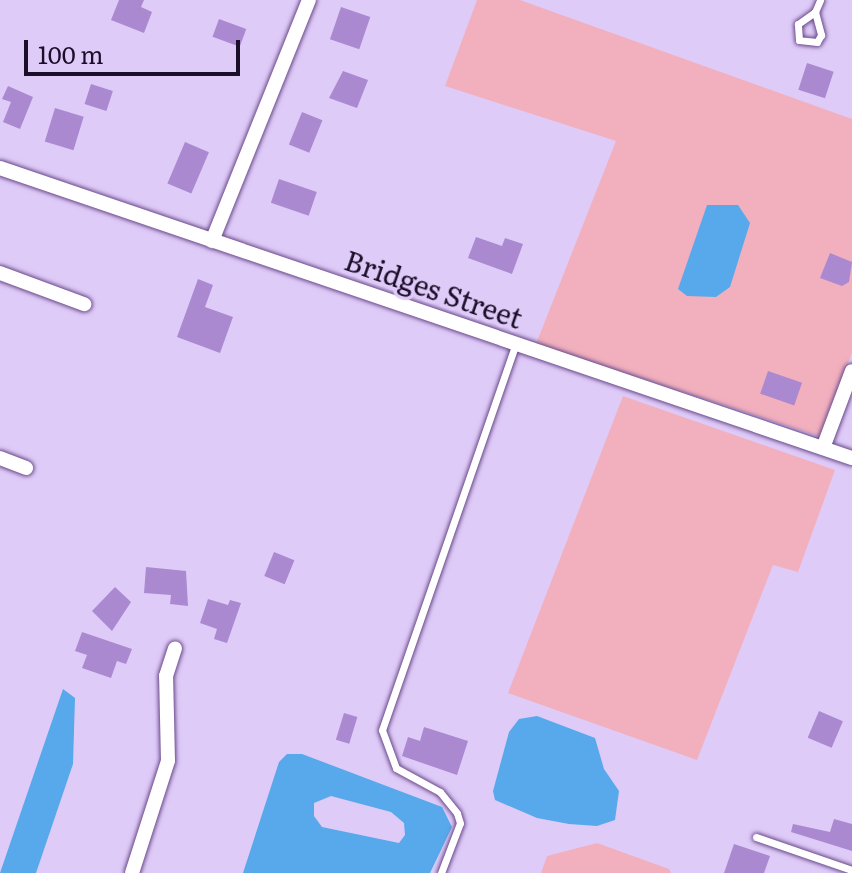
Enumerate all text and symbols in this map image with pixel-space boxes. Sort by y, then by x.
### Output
scale bar [28,24,244,74]
text: 100 m [38,36,104,71]
street label: Bridges Street [341,242,527,334]

